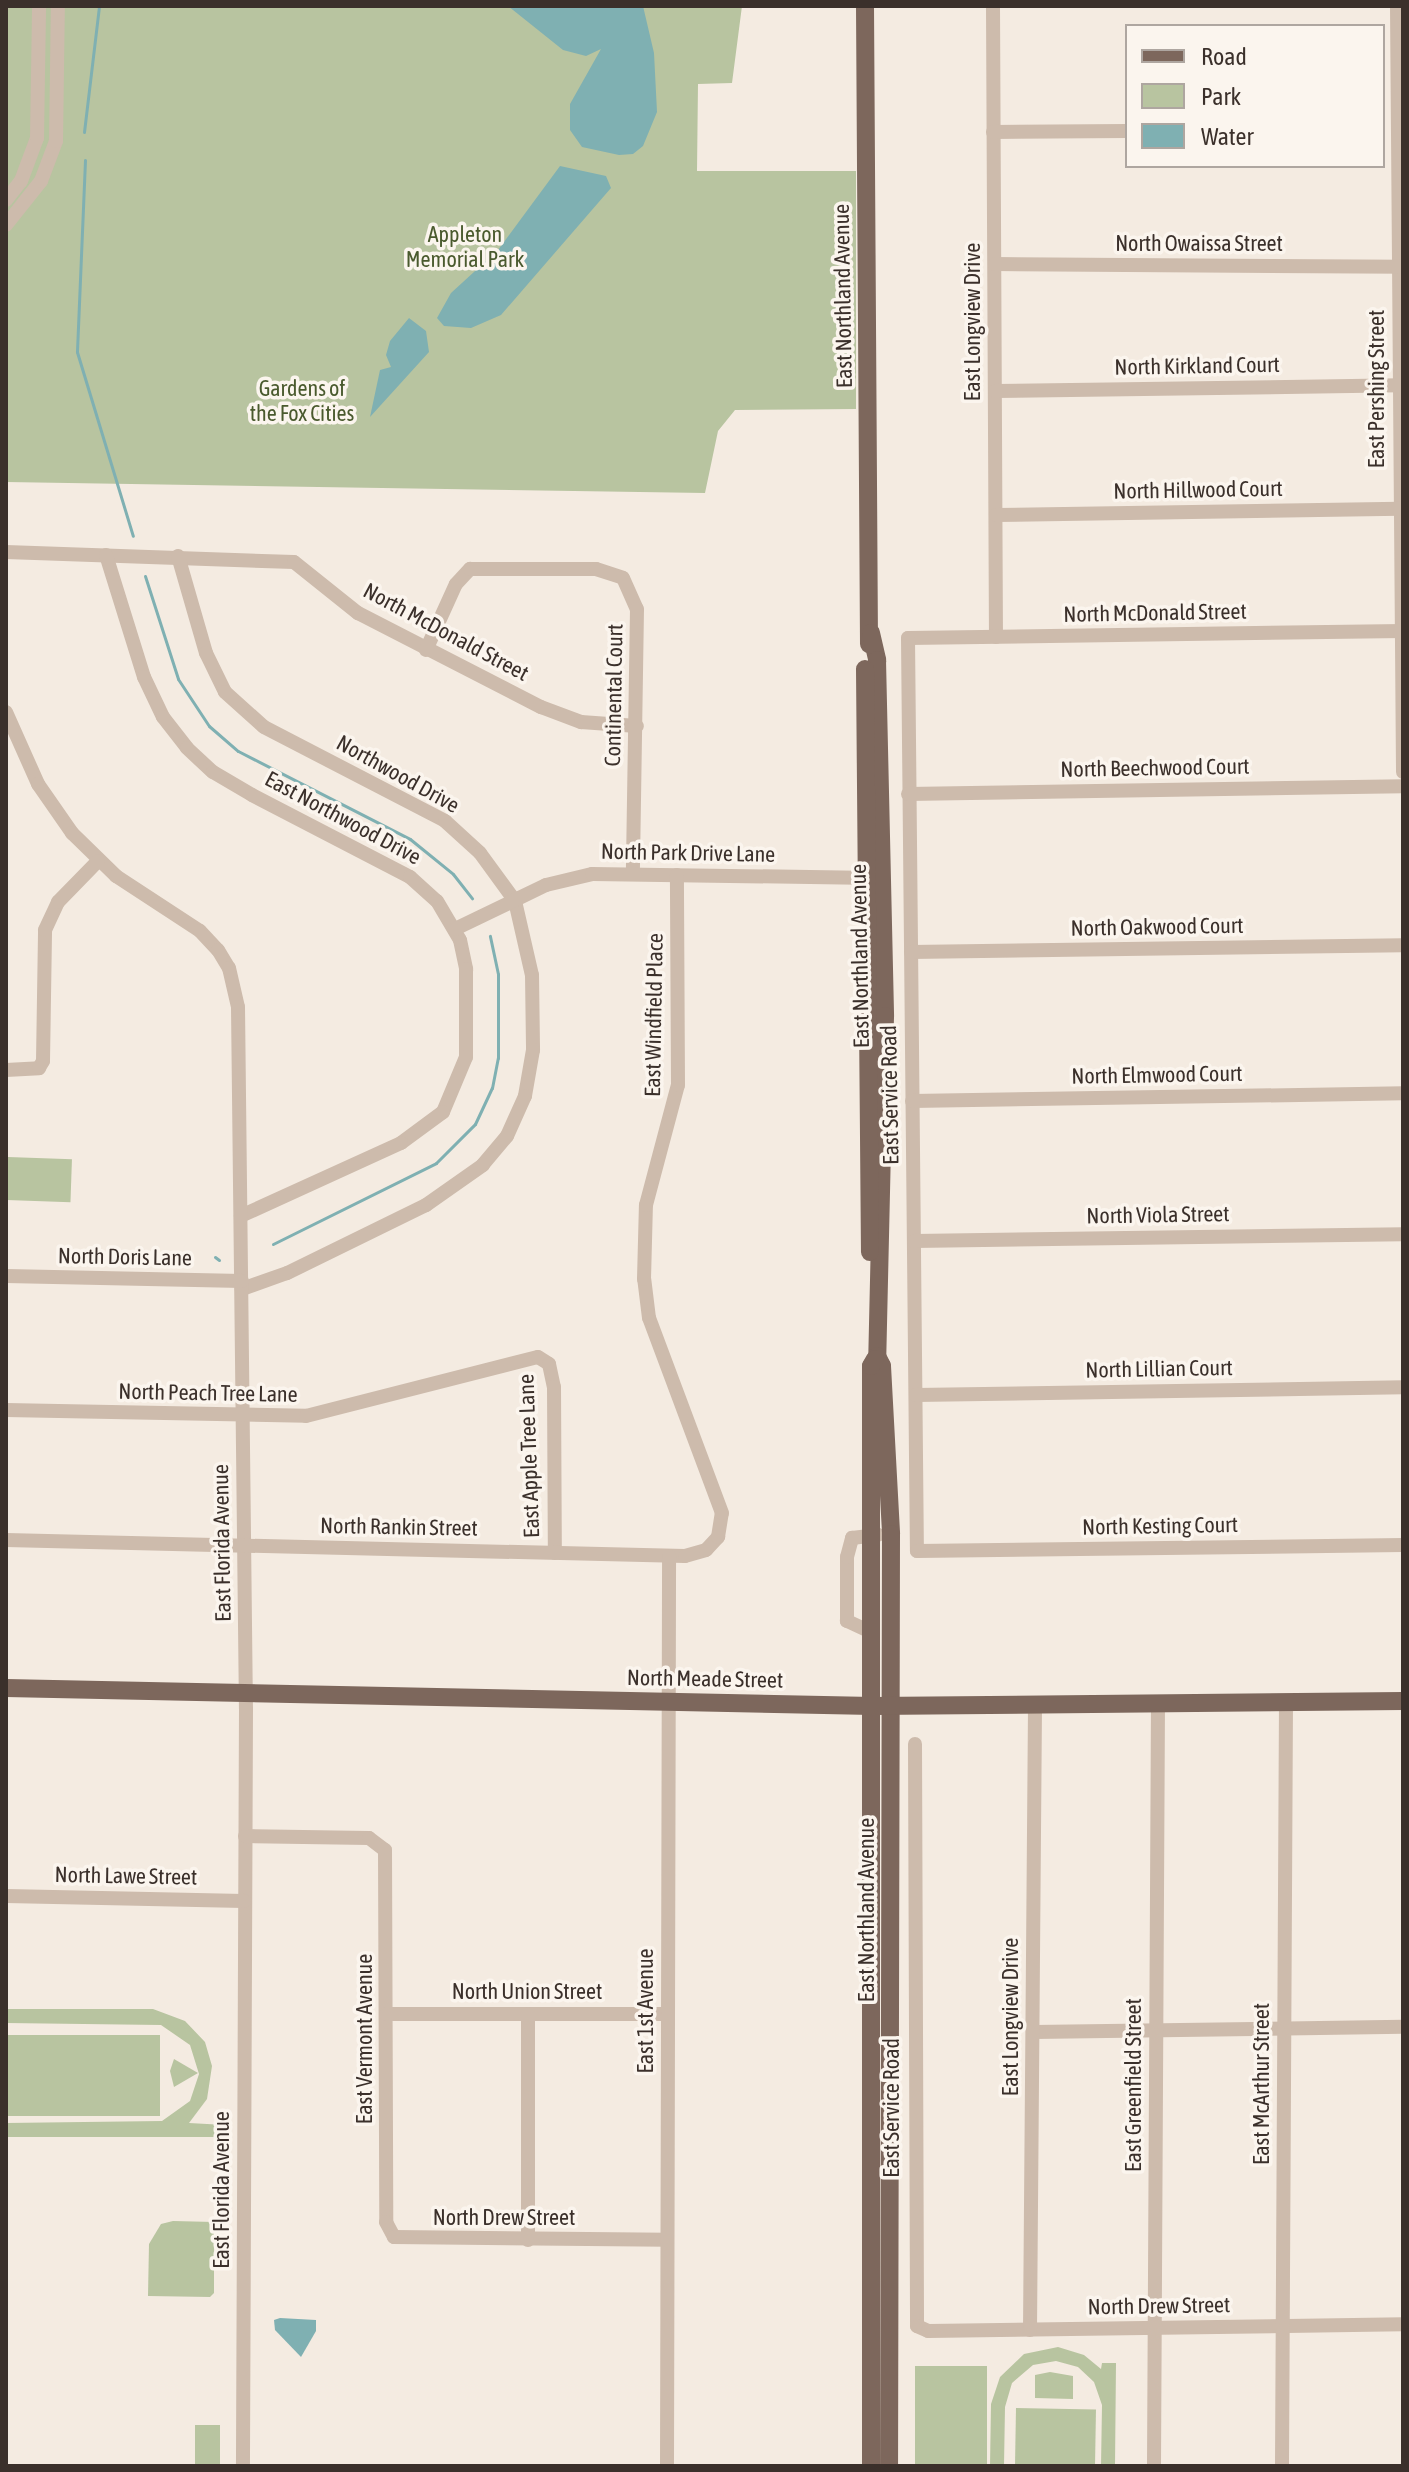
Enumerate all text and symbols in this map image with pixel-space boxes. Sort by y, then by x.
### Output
legend [1125,24,1385,168]
text: Road [1201,43,1247,70]
text: Park [1201,83,1241,110]
text: Water [1201,123,1254,150]
street label: East Northland Avenue [828,204,858,388]
park label: Appleton Memorial Park [406,221,524,272]
street label: North Owaissa Street [1115,231,1283,257]
street label: East Longview Drive [960,243,986,401]
street label: East Pershing Street [1364,310,1390,468]
street label: North Kirkland Court [1114,351,1280,381]
park label: Gardens of the Fox Cities [250,375,354,426]
street label: North Hillwood Court [1113,475,1283,505]
street label: North McDonald Street [359,577,533,687]
street label: North McDonald Street [1063,598,1247,628]
street label: Continental Court [600,624,628,766]
street label: Northwood Drive [332,729,464,819]
street label: North Beechwood Court [1060,753,1250,783]
street label: East Northwood Drive [260,766,426,870]
street label: North Park Drive Lane [601,838,775,868]
street label: East Northland Avenue [845,864,875,1048]
street label: North Oakwood Court [1070,912,1244,942]
street label: East Windfield Place [639,933,669,1097]
street label: East Service Road [876,1025,904,1165]
street label: North Elmwood Court [1071,1060,1243,1090]
street label: North Viola Street [1086,1201,1230,1229]
street label: North Doris Lane [58,1243,192,1271]
street label: North Lillian Court [1085,1355,1233,1383]
street label: East Apple Tree Lane [513,1374,545,1538]
street label: North Peach Tree Lane [118,1378,298,1408]
street label: East Florida Avenue [207,1464,237,1622]
street label: North Kesting Court [1082,1511,1238,1541]
street label: North Rankin Street [320,1512,478,1542]
street label: North Meade Street [627,1664,783,1694]
street label: East Northland Avenue [854,1818,880,2002]
street label: North Lawe Street [55,1862,197,1890]
street label: East Longview Drive [998,1938,1024,2096]
street label: East 1st Avenue [633,1948,659,2074]
street label: East Vermont Avenue [352,1954,378,2124]
street label: North Union Street [452,1979,602,2005]
street label: East Greenfield Street [1121,1998,1147,2172]
street label: East McArthur Street [1249,2003,1275,2165]
street label: East Service Road [879,2038,905,2178]
street label: East Florida Avenue [209,2111,235,2269]
street label: North Drew Street [433,2205,575,2231]
street label: North Drew Street [1087,2292,1231,2320]

